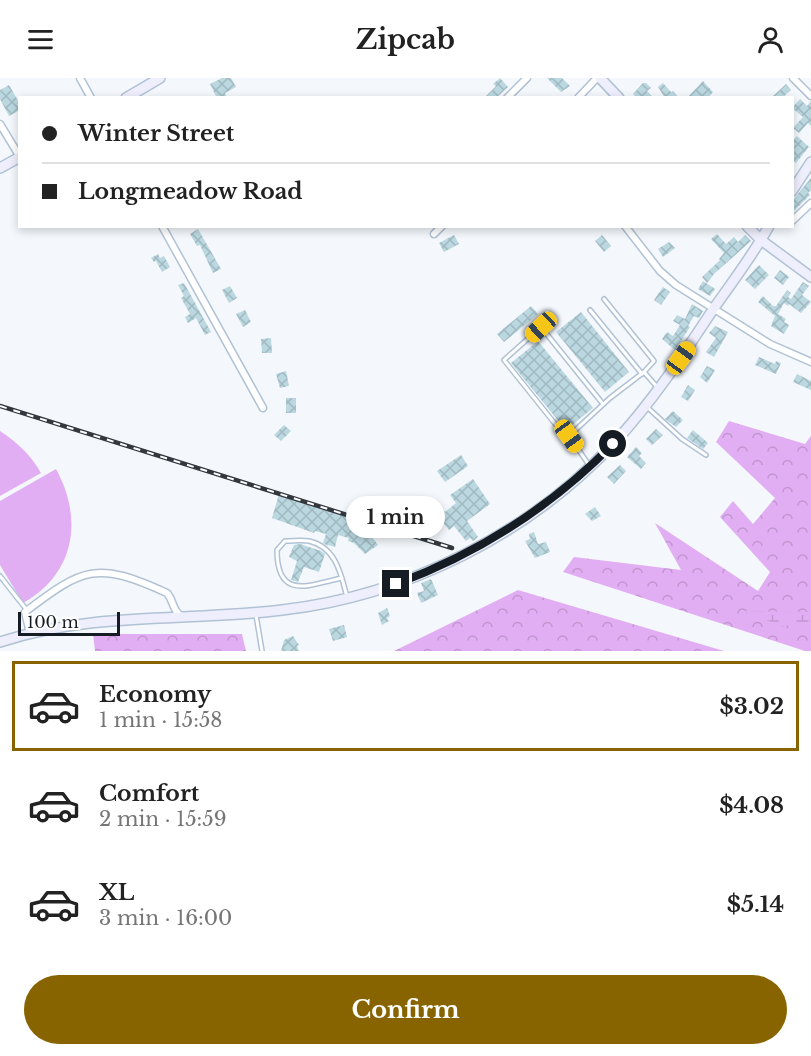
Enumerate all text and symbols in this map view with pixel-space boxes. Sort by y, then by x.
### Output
icon: menu [24,23,57,56]
text: Zipcab [356,23,455,56]
icon: person [754,23,787,56]
text: Winter Street [78,120,234,147]
text: Longmeadow Road [78,178,303,205]
car [522,308,560,346]
car [663,338,699,378]
car [551,416,587,456]
route start [599,430,626,457]
callout: 1 min [346,497,446,539]
text: 1 min [367,505,424,529]
route end [382,570,409,597]
scale bar [18,609,120,636]
text: 100 m [27,612,79,632]
icon: car [27,679,81,733]
text: Economy [99,681,211,708]
text: $3.02 [720,693,784,720]
text: 1 min · 15:58 [99,708,222,732]
icon: car [27,778,81,832]
text: Comfort [99,780,199,807]
text: $4.08 [719,792,784,819]
text: 2 min · 15:59 [99,807,227,831]
icon: car [27,877,81,931]
text: XL [99,879,134,906]
text: $5.14 [727,891,784,918]
text: 3 min · 16:00 [99,906,232,930]
button: Confirm [24,975,787,1044]

